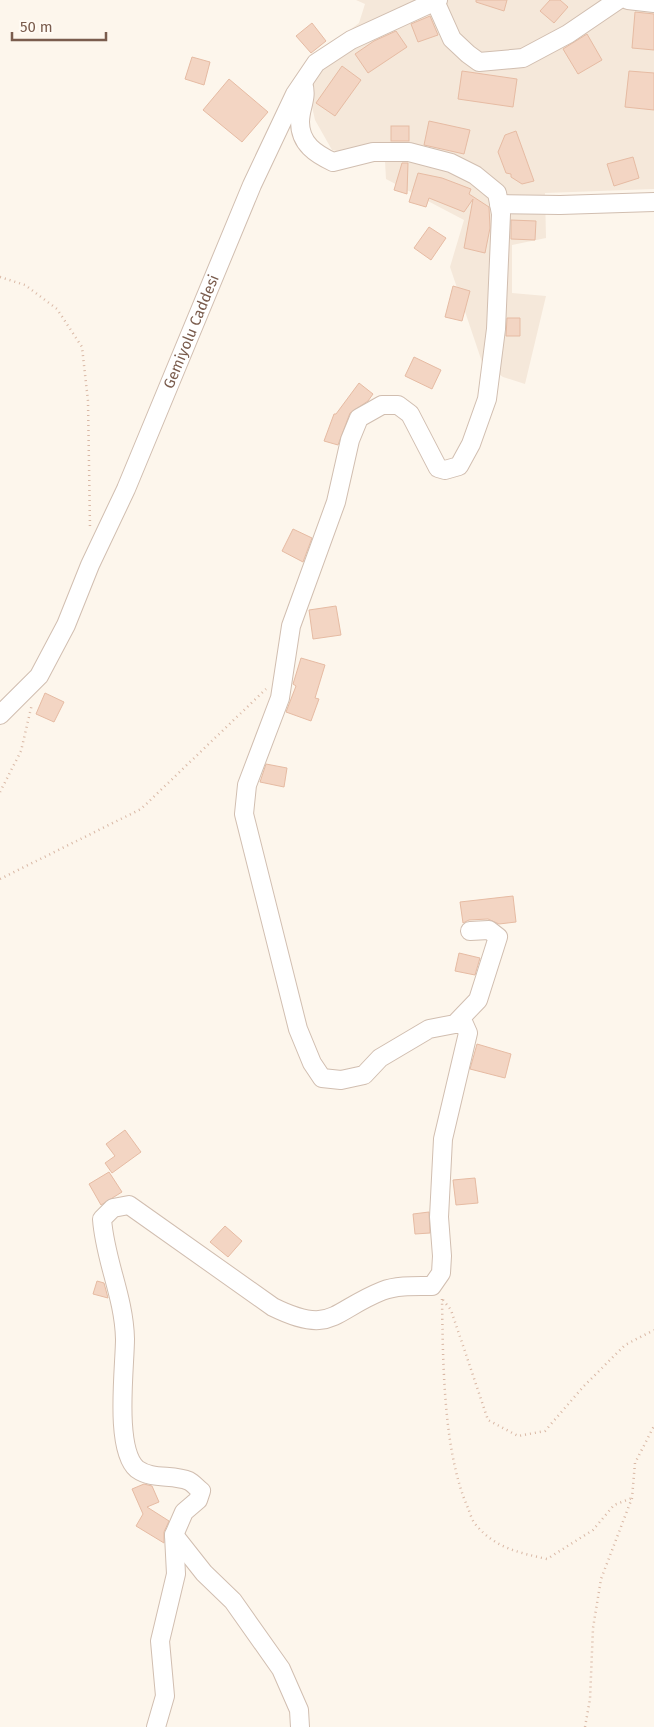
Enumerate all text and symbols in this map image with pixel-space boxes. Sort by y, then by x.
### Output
scale bar [12,10,106,42]
text: 50 m [20,18,53,36]
street label: Gemiyolu Caddesi [160,272,223,391]

